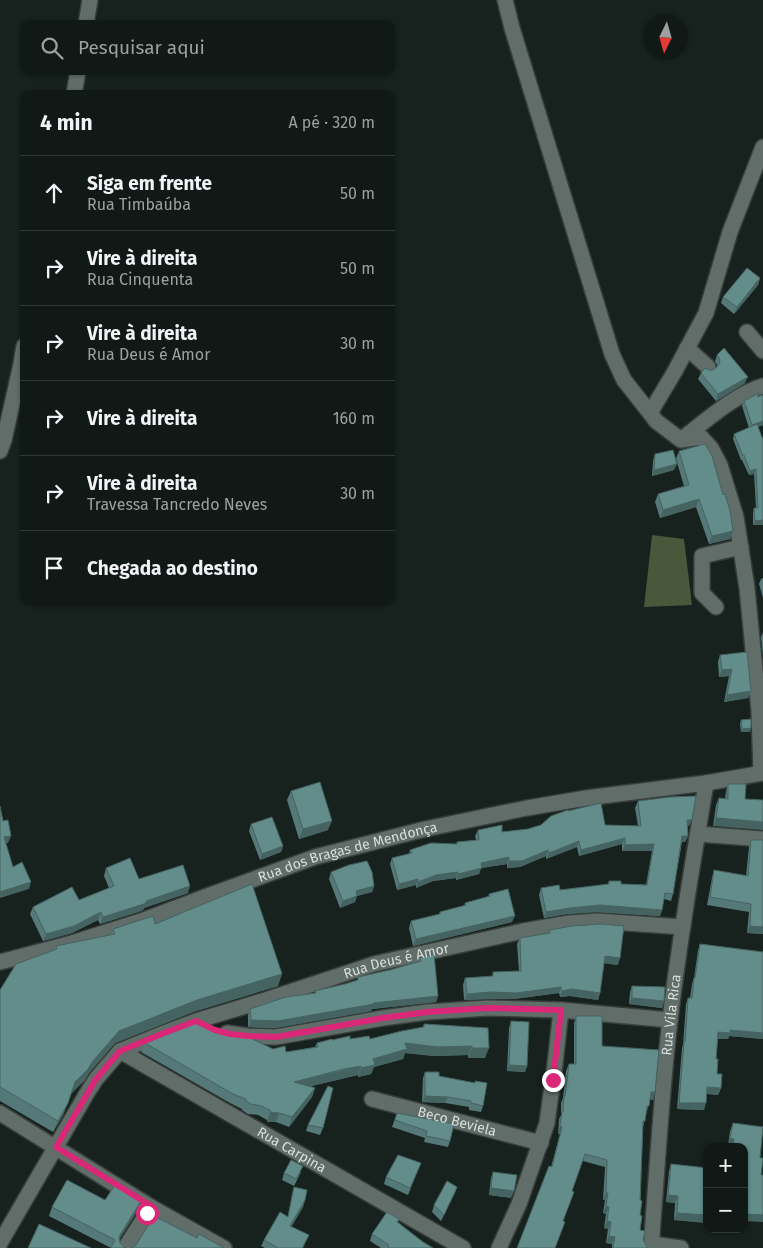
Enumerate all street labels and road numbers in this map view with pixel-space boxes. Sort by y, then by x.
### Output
street label: Rua dos Bragas de Mendonça [256,819,439,886]
street label: Rua Deus é Amor [341,940,451,982]
street label: Rua Vila Rica [658,973,685,1056]
street label: Beco Beviela [416,1103,498,1140]
street label: Rua Carpina [254,1124,329,1177]

